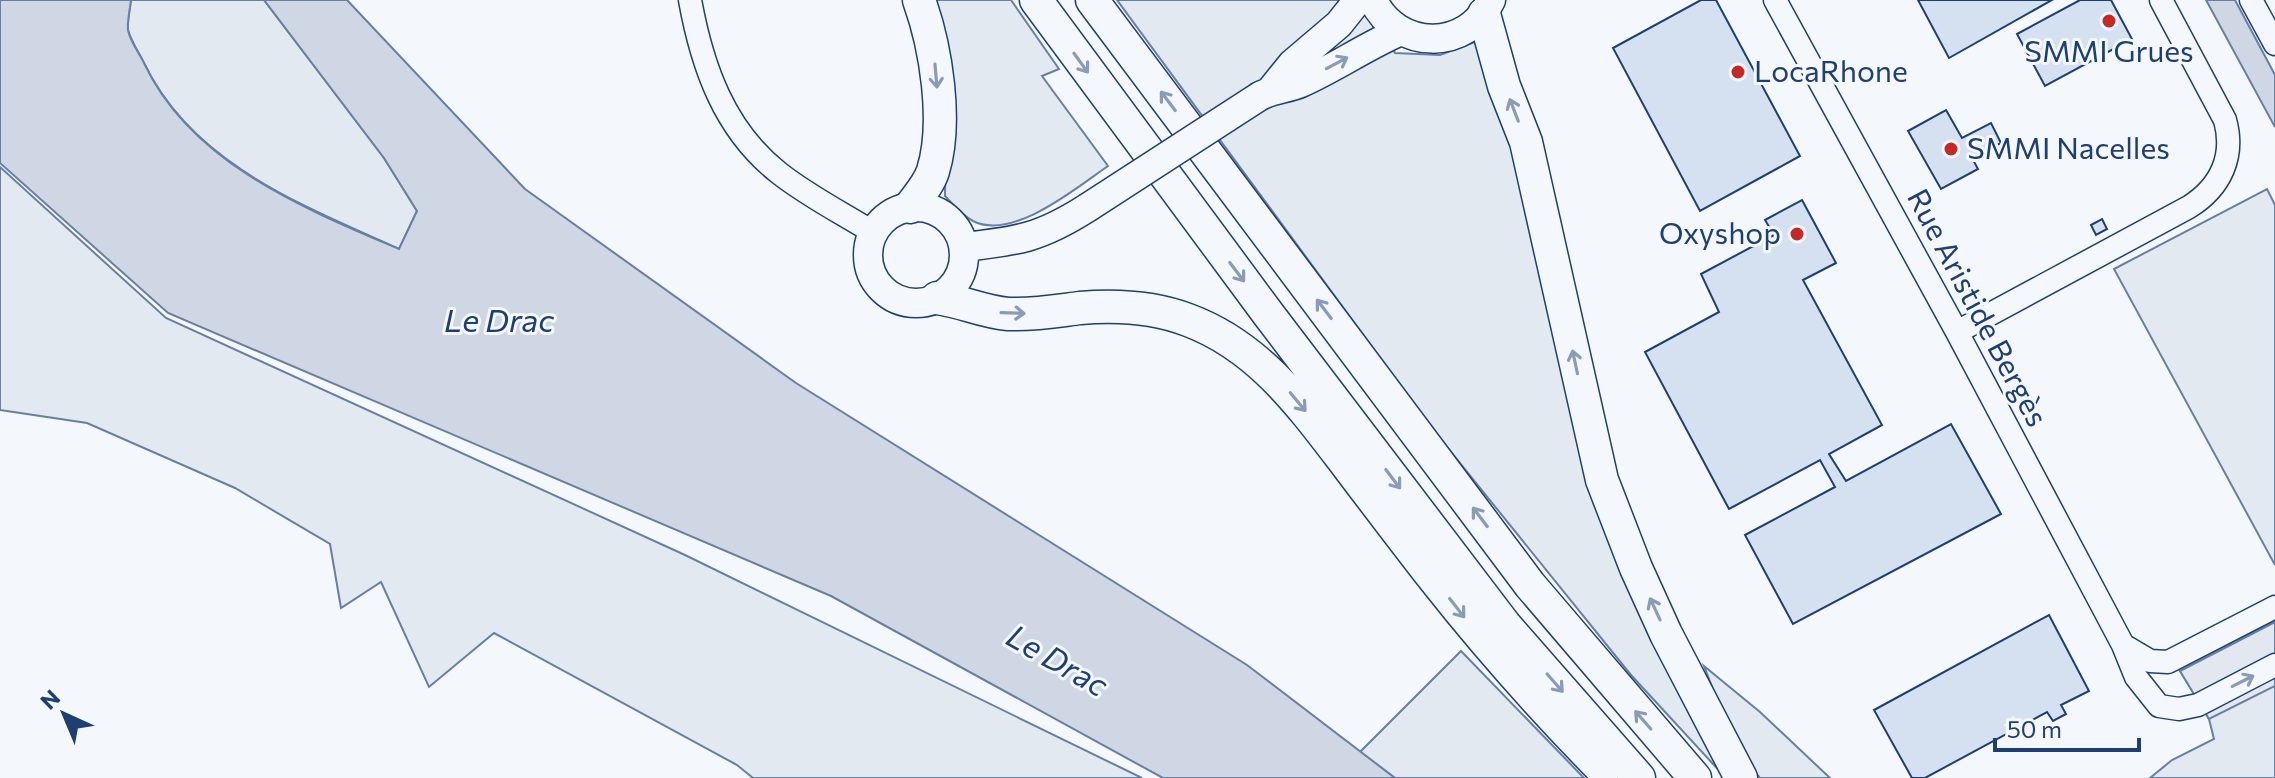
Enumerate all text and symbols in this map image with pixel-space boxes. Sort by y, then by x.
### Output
marker: SMMI Grues [2100,12,2118,30]
place label: SMMI Grues [2024,31,2194,68]
place label: LocaRhone [1754,51,1908,88]
one-way arrow [1073,52,1089,74]
one-way arrow [1324,55,1348,71]
one-way arrow [928,62,943,89]
marker: LocaRhone [1729,63,1747,81]
one-way arrow [1160,91,1177,112]
one-way arrow [1506,98,1520,123]
place label: SMMI Nacelles [1967,128,2170,165]
marker: SMMI Nacelles [1942,140,1960,158]
street label: Rue Aristide Bergès [1901,182,2057,432]
place label: Oxyshop [1659,213,1781,250]
marker: Oxyshop [1788,225,1806,243]
one-way arrow [1228,261,1245,282]
water label: Le Drac [444,299,554,339]
one-way arrow [1315,299,1332,321]
one-way arrow [999,306,1026,321]
one-way arrow [1567,350,1582,376]
one-way arrow [1289,391,1307,412]
one-way arrow [1385,468,1402,489]
one-way arrow [1471,507,1488,529]
one-way arrow [1448,597,1466,618]
one-way arrow [1647,597,1662,621]
water label: Le Drac [1000,614,1116,704]
one-way arrow [1546,673,1564,693]
one-way arrow [2231,673,2255,689]
north arrow [24,674,104,754]
text: N [34,684,65,715]
scale bar [1995,702,2139,752]
one-way arrow [1634,710,1652,730]
text: 50 m [2007,714,2062,743]

